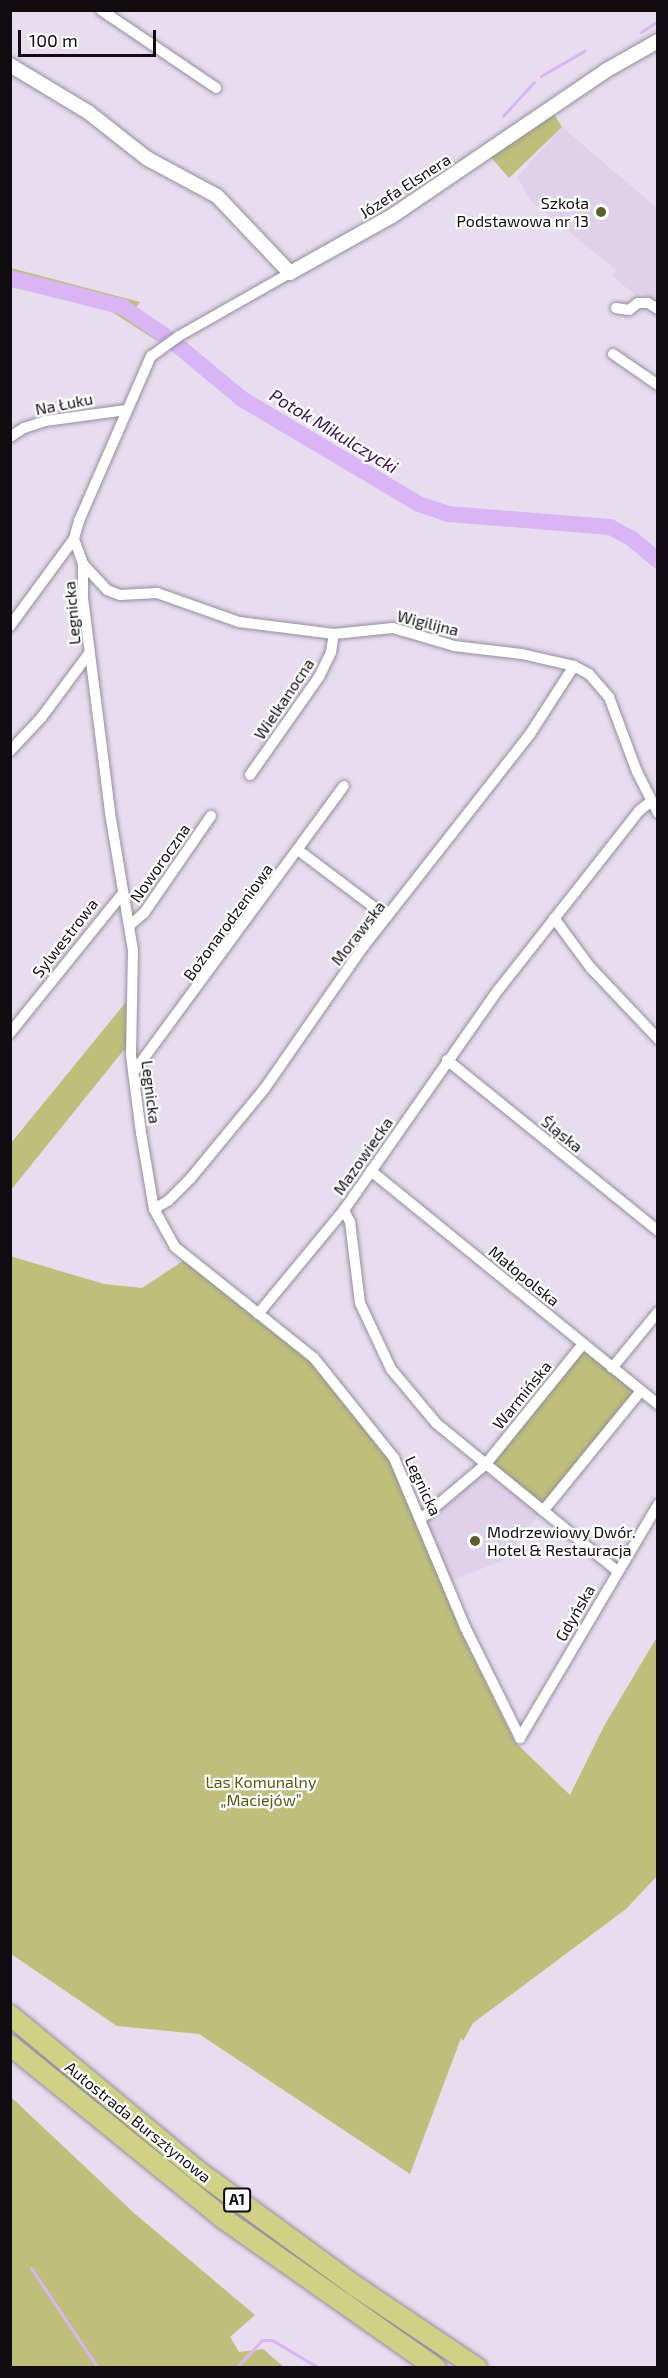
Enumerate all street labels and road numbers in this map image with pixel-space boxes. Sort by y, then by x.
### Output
street label: Józefa Elsnera [356,149,454,223]
street label: Na Łuku [34,389,94,419]
street label: Legnicka [60,580,84,646]
street label: Wigilijna [395,606,461,640]
street label: Wielkanocna [250,655,318,743]
street label: Noworoczna [126,820,194,906]
street label: Bożonarodzeniowa [179,860,277,984]
street label: Sylwestrowa [28,895,102,981]
street label: Morawska [327,897,389,969]
street label: Legnicka [138,1059,164,1125]
street label: Śląska [537,1112,587,1156]
street label: Mazowiecka [329,1113,397,1199]
street label: Małopolska [485,1242,563,1310]
street label: Warmińska [489,1357,555,1433]
street label: Legnicka [401,1453,445,1519]
street label: Gdyńska [551,1581,599,1645]
street label: Autostrada Bursztynowa [61,2057,215,2187]
road number: A1 [222,2188,252,2212]

